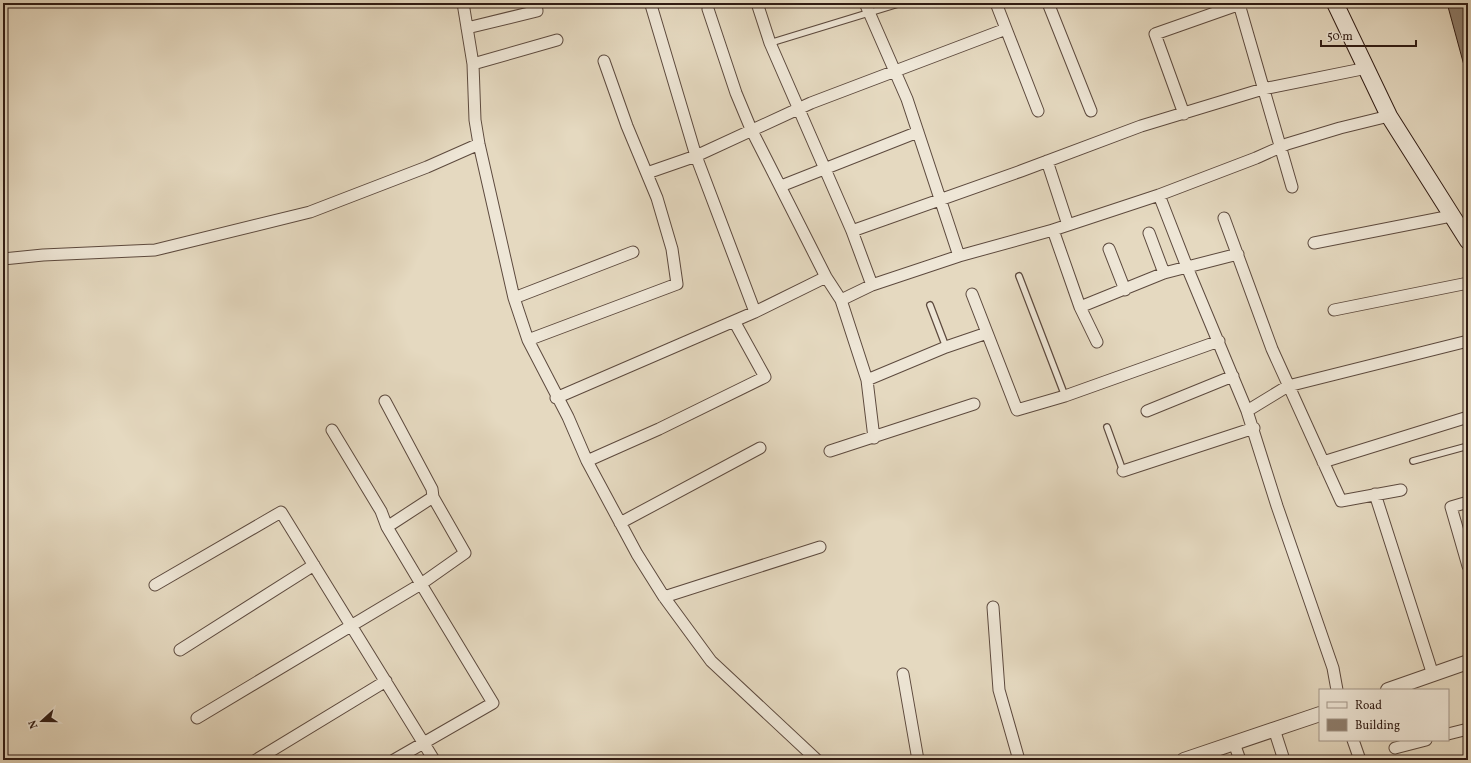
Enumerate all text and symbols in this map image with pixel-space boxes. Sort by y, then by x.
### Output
scale bar [1321,22,1416,48]
text: 50 m [1327,29,1353,45]
legend [1319,689,1449,741]
text: Road [1355,698,1382,714]
north arrow [22,701,62,741]
text: N [26,718,42,730]
text: Building [1355,718,1400,734]

